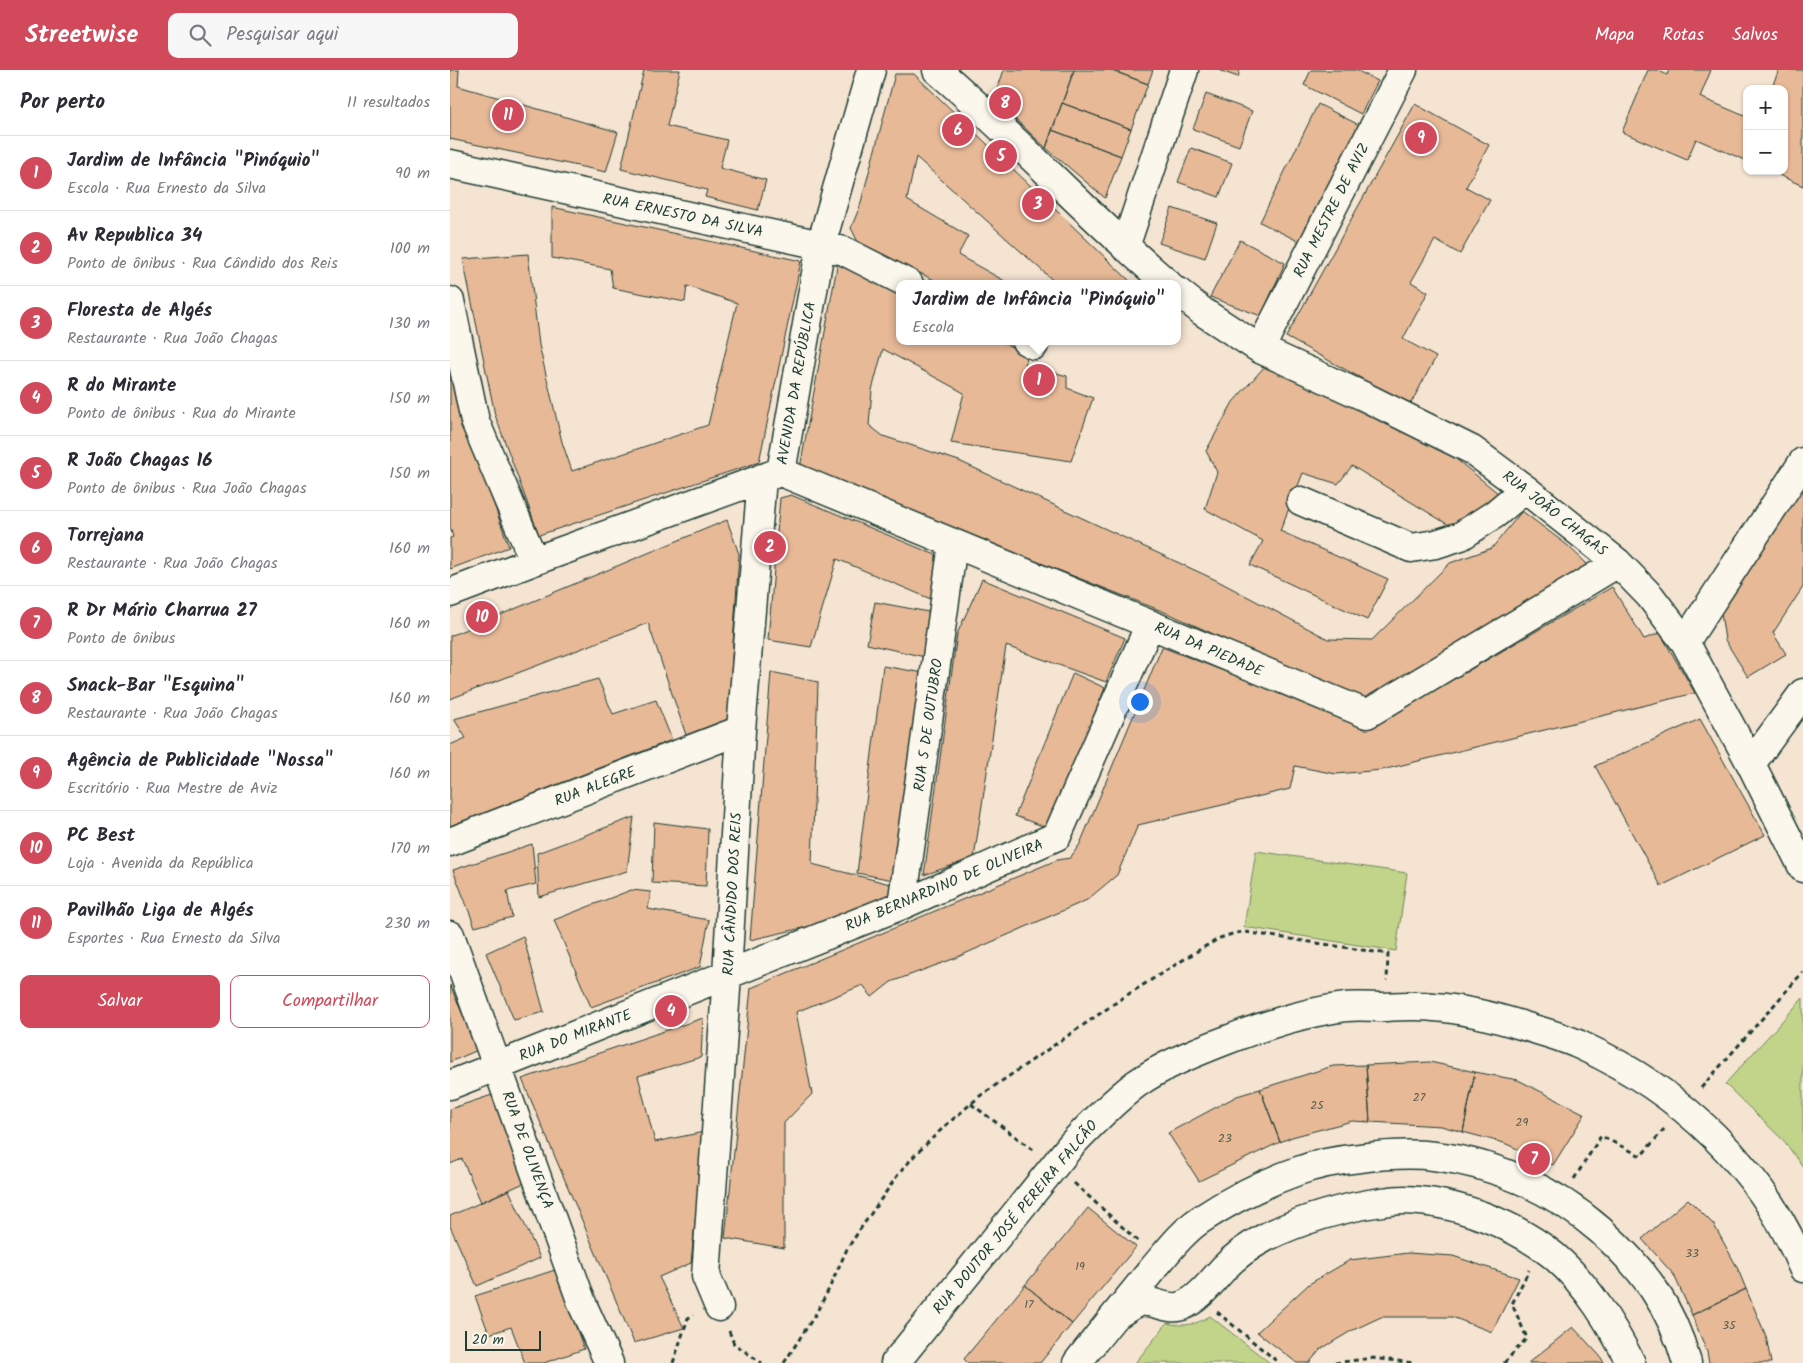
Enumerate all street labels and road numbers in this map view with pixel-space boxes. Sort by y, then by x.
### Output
street label: RUA MESTRE DE AVIZ [1287,139,1376,282]
street label: RUA ERNESTO DA SILVA [600,187,765,245]
street label: AVENIDA DA REPÚBLICA [771,300,823,467]
street label: RUA JOÃO CHAGAS [1497,465,1612,563]
street label: RUA DA PIEDADE [1150,616,1268,684]
street label: RUA 5 DE OUTUBRO [908,657,950,793]
street label: RUA ALEGRE [551,760,641,813]
street label: RUA CÂNDIDO DOS REIS [717,812,749,976]
street label: RUA BERNARDINO DE OLIVEIRA [841,833,1047,939]
street label: RUA DO MIRANTE [515,1003,636,1068]
street label: RUA DE OLIVENÇA [495,1088,560,1213]
street label: RUA DOUTOR JOSÉ PEREIRA FALCÃO [927,1115,1104,1320]

